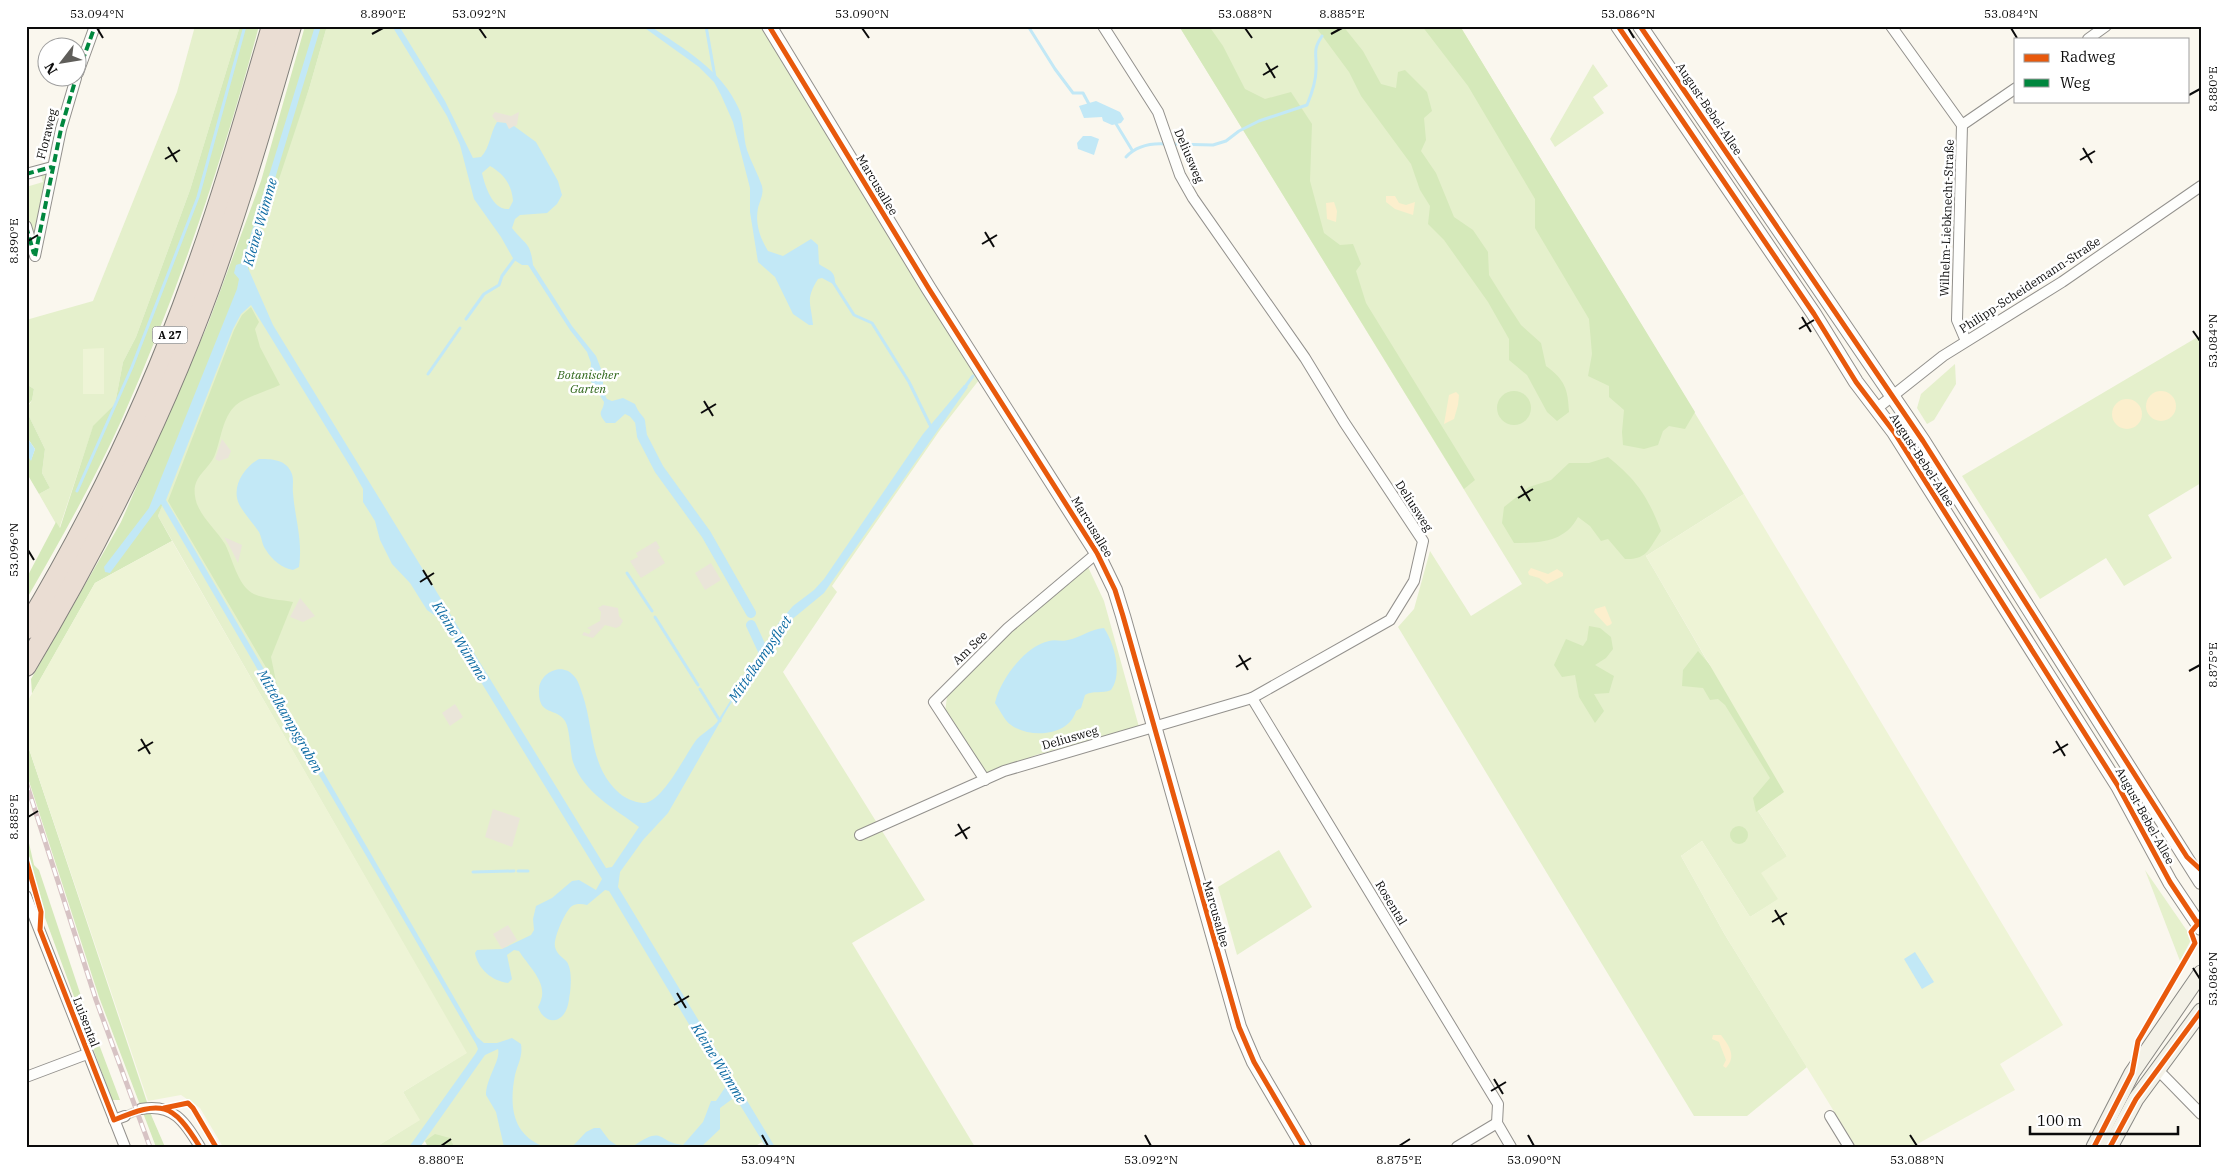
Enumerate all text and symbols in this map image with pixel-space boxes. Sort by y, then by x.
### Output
text: 53.094°N [70,6,124,21]
text: 8.890°E [360,6,406,21]
text: 53.092°N [452,6,506,21]
text: 53.090°N [835,6,889,21]
text: 53.088°N [1218,6,1272,21]
text: 8.885°E [1319,6,1365,21]
text: 53.086°N [1601,6,1655,21]
text: 53.084°N [1984,6,2038,21]
north arrow [38,38,88,88]
legend [2014,38,2190,102]
text: Radweg [2060,47,2115,66]
text: N [40,59,61,78]
street label: August-Bebel-Allee [1673,60,1746,158]
text: 8.880°E [2205,66,2220,112]
text: Weg [2060,73,2090,92]
street label: Floraweg [33,106,60,161]
street label: Deliusweg [1171,126,1208,186]
street label: Wilhelm-Liebknecht-Straße [1936,139,1957,297]
street label: Marcusallee [853,152,901,218]
water label: Kleine Wümme [239,175,281,269]
text: 8.890°E [6,218,21,264]
street label: Philipp-Scheidemann-Straße [1956,233,2103,336]
text: 53.084°N [2205,314,2220,368]
road number: A 27 [152,326,188,344]
park label: Botanischer Garten [556,367,619,396]
street label: August-Bebel-Allee [1887,410,1958,509]
street label: Deliusweg [1392,477,1437,534]
street label: Marcusallee [1068,494,1116,560]
text: 53.096°N [6,523,21,577]
water label: Kleine Wümme [428,597,492,685]
water label: Mittelkampsfleet [724,612,796,706]
street label: Am See [949,628,990,668]
text: 8.875°E [2205,642,2220,688]
water label: Mittelkampsgraben [253,665,327,776]
street label: Deliusweg [1040,722,1100,753]
street label: August-Bebel-Allee [2113,765,2178,867]
text: 8.885°E [6,794,21,840]
street label: Rosental [1372,878,1411,928]
street label: Marcusallee [1200,879,1233,949]
text: 53.086°N [2205,952,2220,1006]
street label: Luisental [70,995,103,1049]
water label: Kleine Wümme [687,1019,751,1107]
scale bar [2030,1103,2177,1135]
text: 100 m [2037,1111,2082,1130]
text: 8.880°E [418,1152,464,1167]
text: 53.094°N [741,1152,795,1167]
text: 53.092°N [1124,1152,1178,1167]
text: 8.875°E [1376,1152,1422,1167]
text: 53.090°N [1507,1152,1561,1167]
text: 53.088°N [1890,1152,1944,1167]

